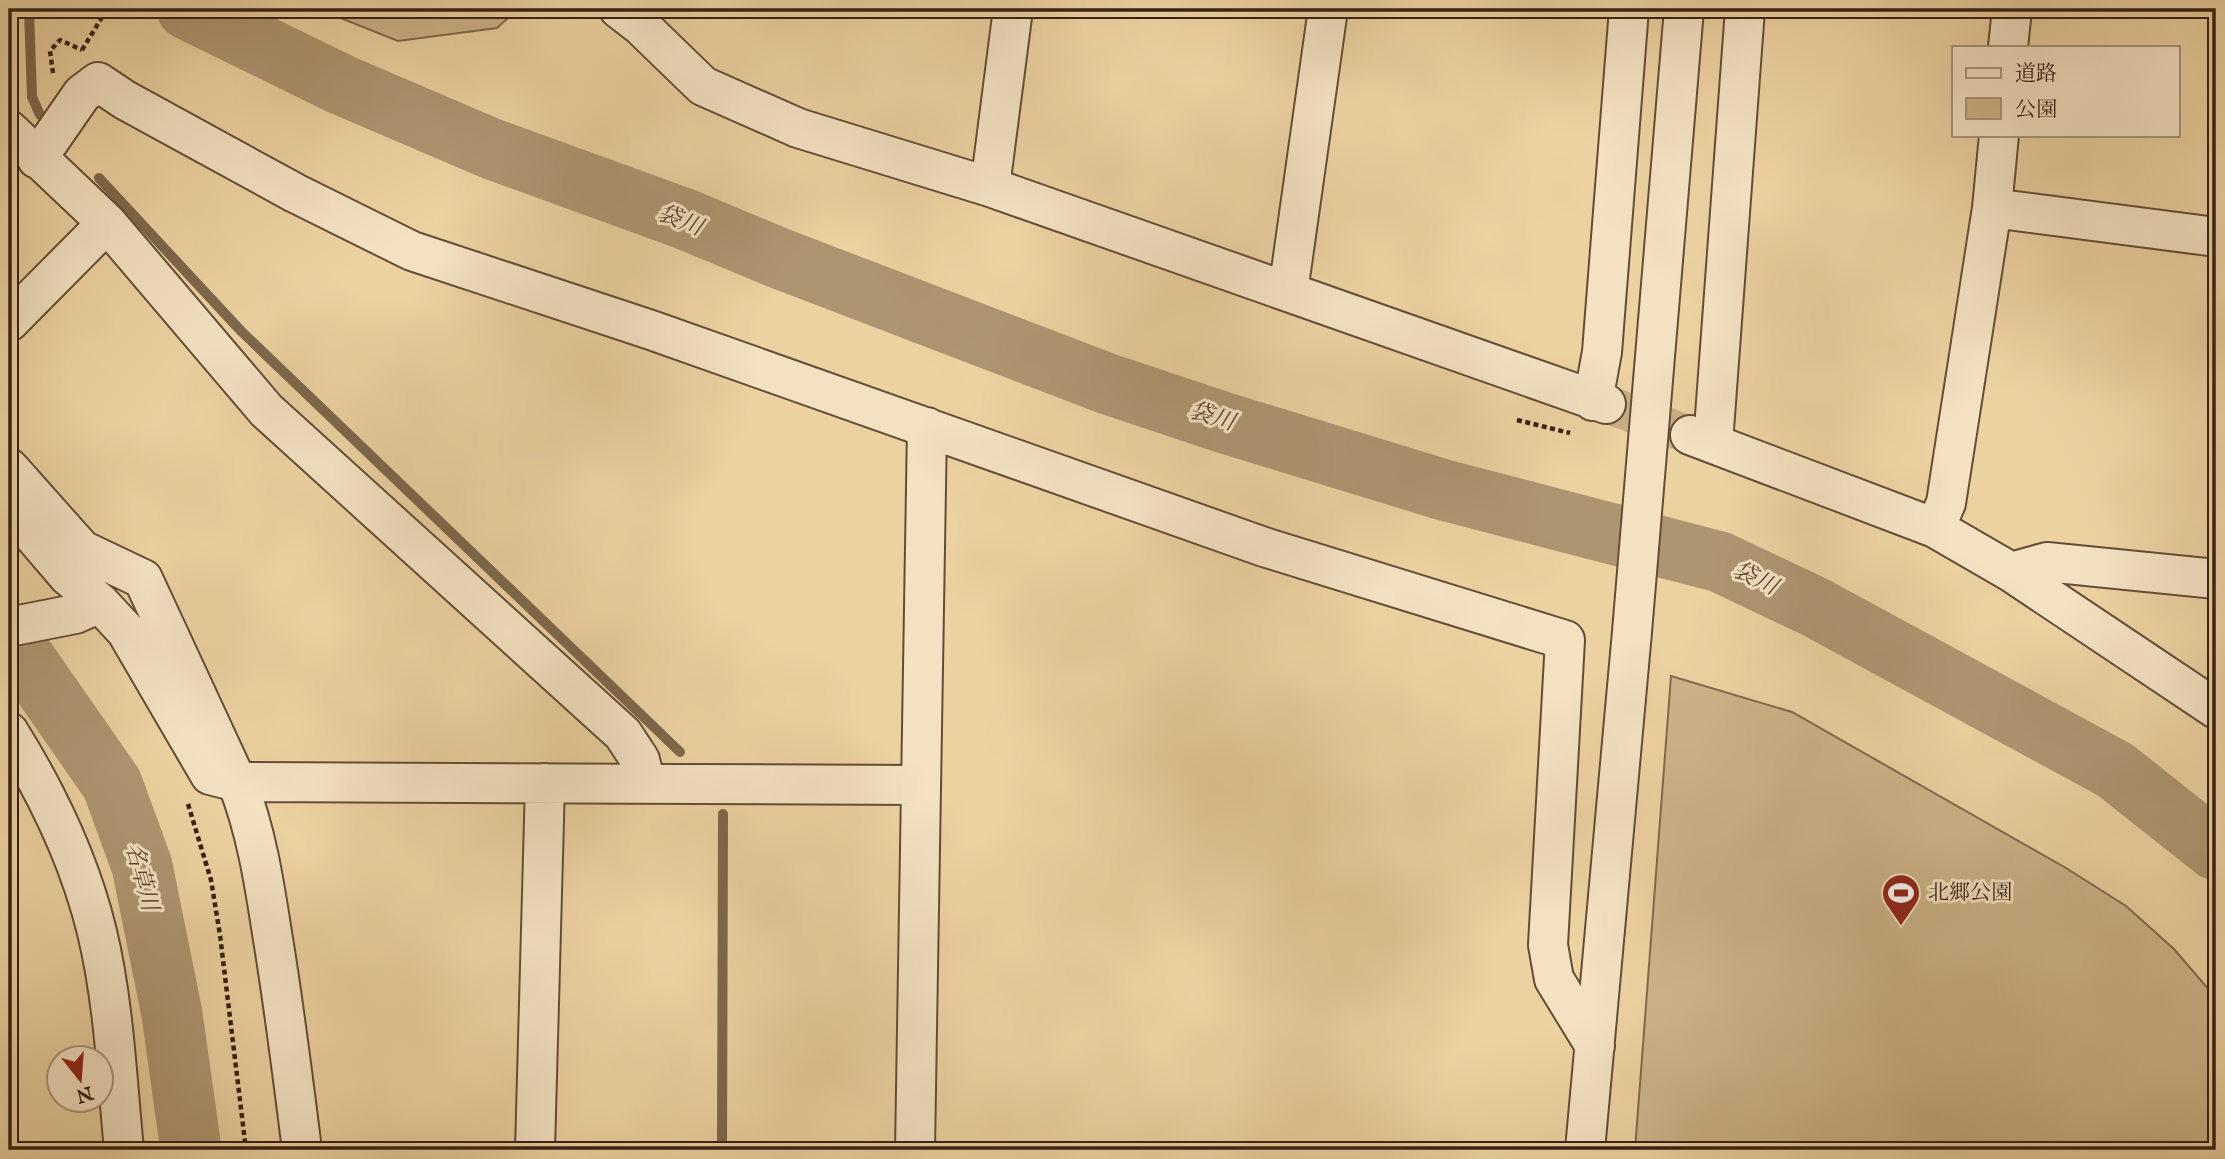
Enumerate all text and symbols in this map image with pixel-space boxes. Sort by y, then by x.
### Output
legend [1952,46,2180,136]
text: 道路 [2015,61,2057,88]
text: 公園 [2015,97,2057,124]
water label: 袋川 [653,199,709,244]
water label: 袋川 [1186,396,1241,438]
water label: 袋川 [1728,556,1785,603]
water label: 名草川 [118,840,165,917]
sports icon: 北郷公園 [1880,872,1922,927]
place label: 北郷公園 [1928,880,2012,907]
north arrow [46,1044,116,1114]
text: N [72,1079,97,1107]

